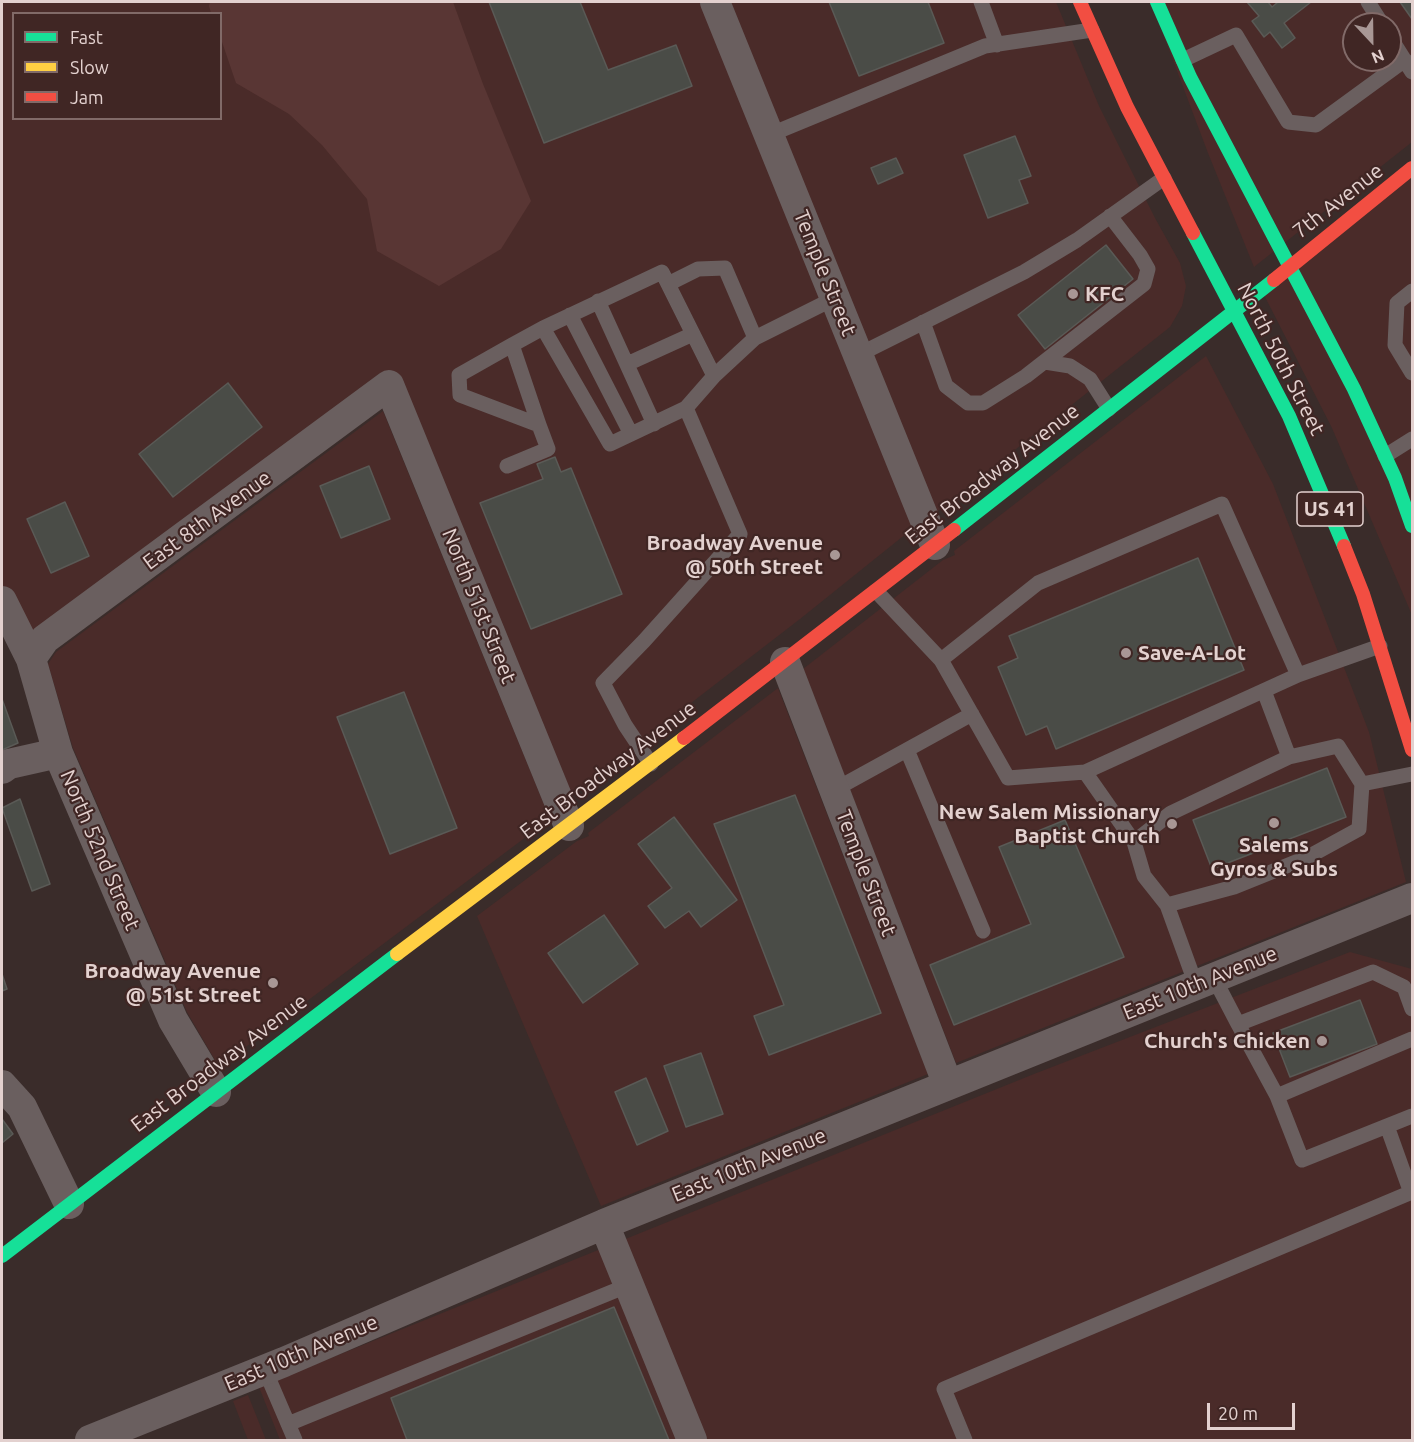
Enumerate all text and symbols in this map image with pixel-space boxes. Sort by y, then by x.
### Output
legend [12,12,222,120]
north arrow [1342,12,1402,72]
text: Fast [70,27,103,47]
text: N [1369,46,1387,67]
text: Slow [70,57,109,77]
text: Jam [70,87,104,107]
street label: 7th Avenue [1288,158,1388,244]
street label: Temple Street [788,207,862,339]
street label: North 50th Street [1232,279,1330,439]
place label: KFC [1085,281,1124,307]
marker: KFC [1066,287,1080,301]
street label: East Broadway Avenue [900,398,1084,550]
street label: East 8th Avenue [138,465,276,575]
road number: US 41 [1297,492,1363,526]
street label: North 51st Street [436,525,522,687]
place label: Broadway Avenue @ 50th Street [646,530,823,580]
marker: Broadway Avenue @ 50th Street [828,548,842,562]
place label: Save-A-Lot [1138,640,1246,666]
marker: Save-A-Lot [1119,646,1133,660]
street label: East Broadway Avenue [515,696,701,844]
street label: North 52nd Street [55,766,145,934]
place label: New Salem Missionary Baptist Church [939,799,1160,849]
street label: Temple Street [830,806,902,940]
marker: Salems Gyros & Subs [1267,816,1281,830]
marker: New Salem Missionary Baptist Church [1165,817,1179,831]
place label: Salems Gyros & Subs [1210,832,1338,882]
street label: East 10th Avenue [1119,941,1281,1025]
place label: Broadway Avenue @ 51st Street [84,958,261,1008]
marker: Broadway Avenue @ 51st Street [266,976,280,990]
street label: East Broadway Avenue [126,989,312,1137]
place label: Church's Chicken [1144,1028,1310,1054]
marker: Church's Chicken [1315,1034,1329,1048]
street label: East 10th Avenue [668,1123,830,1207]
street label: East 10th Avenue [220,1309,382,1397]
scale bar [1210,1391,1298,1429]
text: 20 m [1218,1403,1258,1423]

